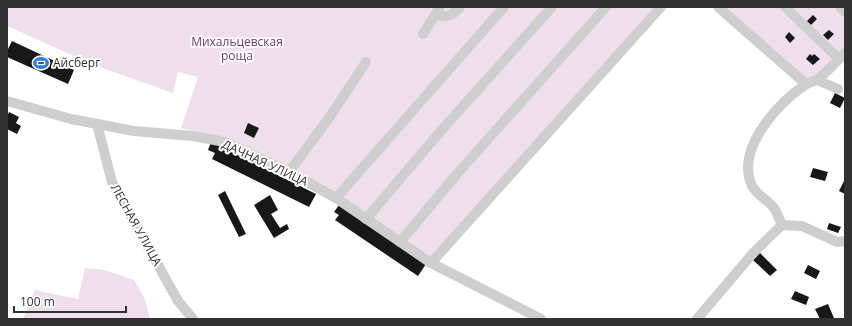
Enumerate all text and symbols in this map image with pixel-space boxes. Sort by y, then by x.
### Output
park label: Михальцевская роща [191,33,283,64]
sports icon: Айсберг [32,54,50,72]
place label: Айсберг [53,54,100,71]
street label: ДАЧНАЯ УЛИЦА [220,135,311,190]
street label: ЛЕСНАЯ УЛИЦА [107,181,166,269]
scale bar [14,288,126,314]
text: 100 m [20,293,55,310]

